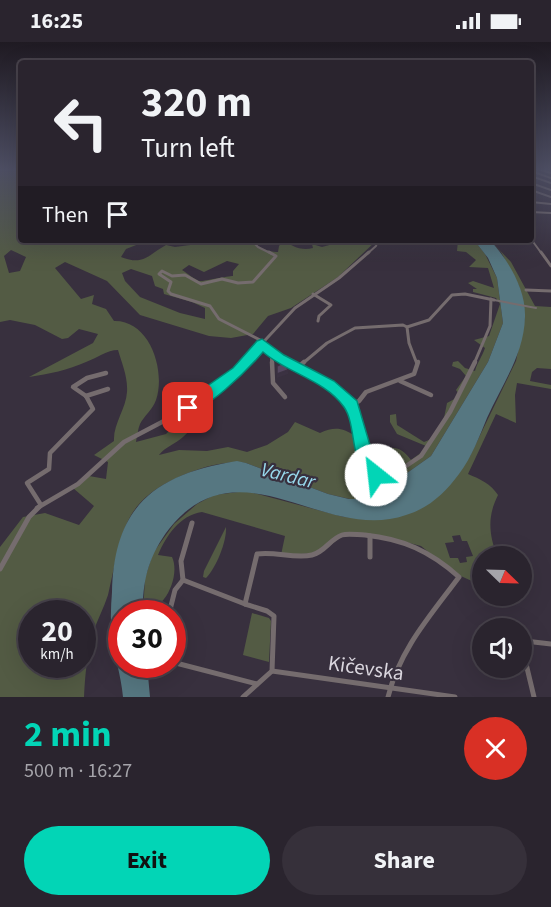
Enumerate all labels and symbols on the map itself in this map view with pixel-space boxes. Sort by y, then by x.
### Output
pin [162,382,213,433]
position arrow [344,443,408,507]
water label: Vardar [258,456,319,497]
north arrow [472,546,532,606]
speed limit sign: 30 [108,600,186,678]
street label: Kičevska [326,648,406,688]

